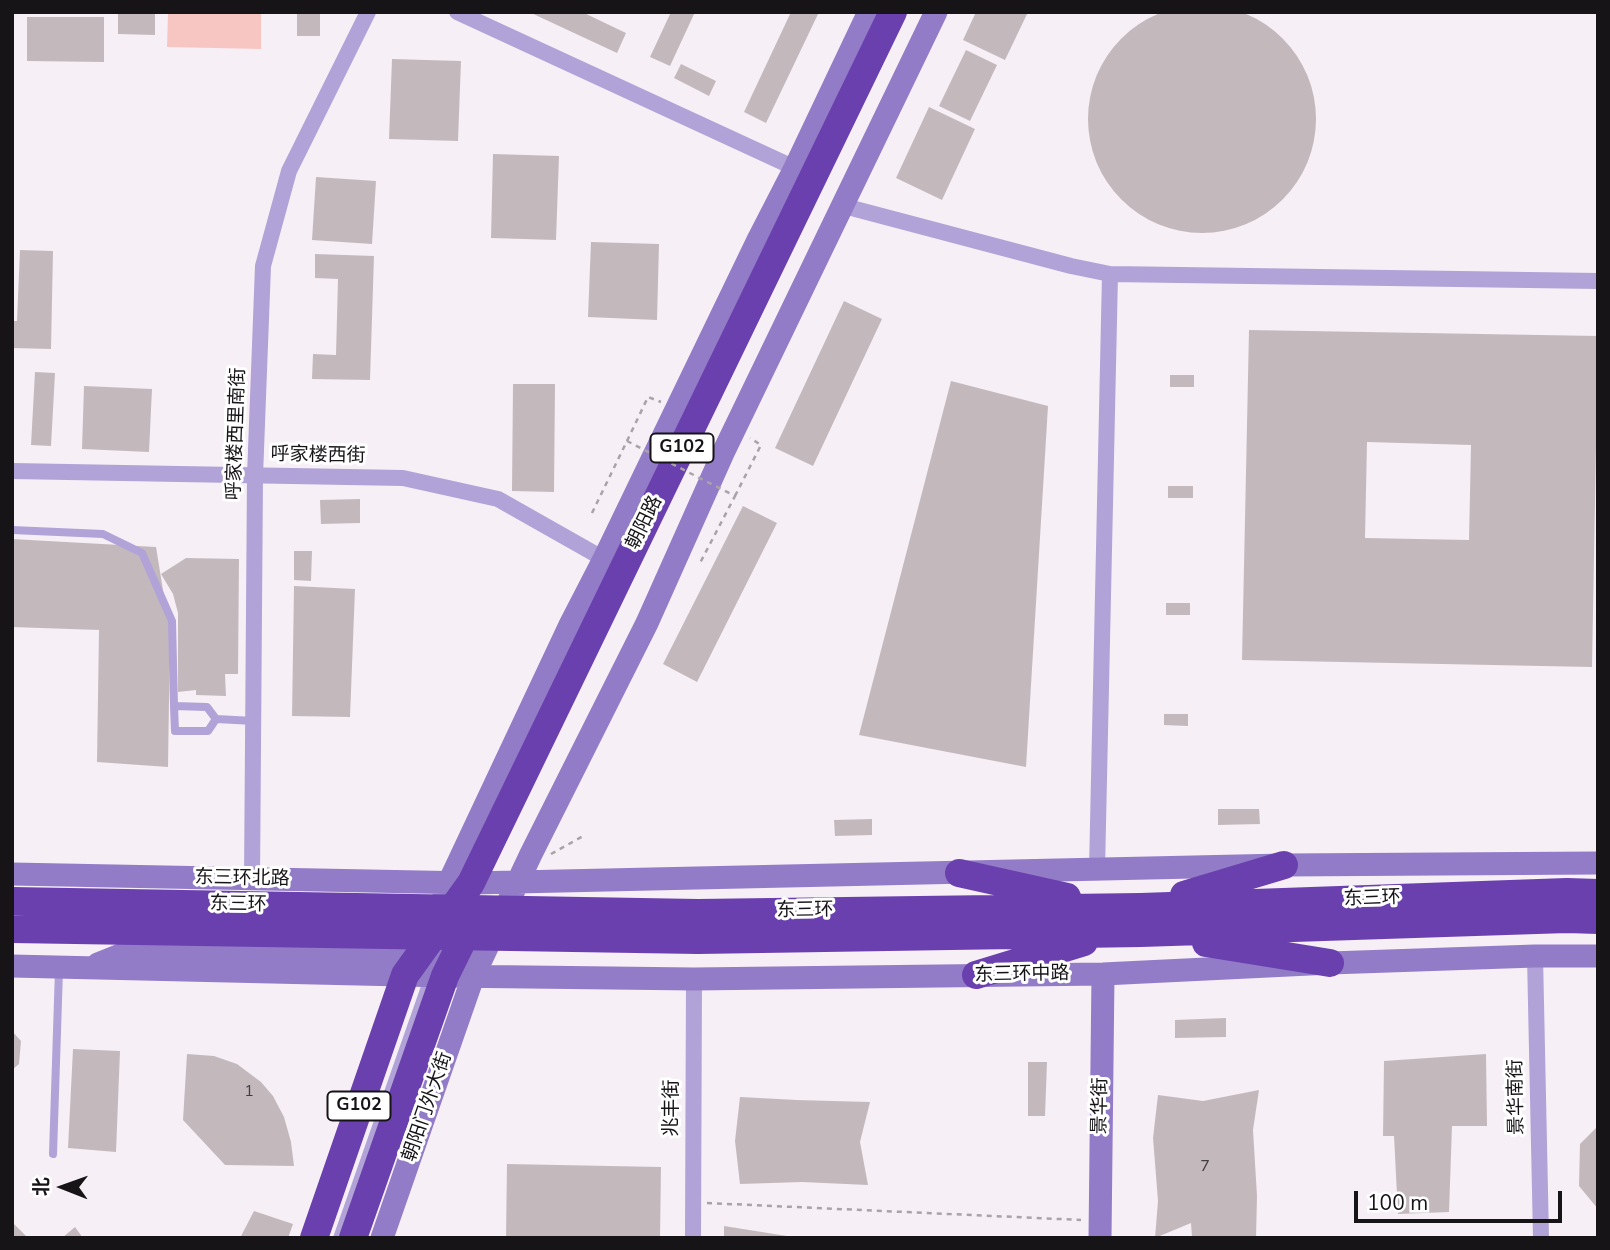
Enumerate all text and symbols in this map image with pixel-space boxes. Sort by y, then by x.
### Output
street label: 呼家楼西里南街 [223,367,251,501]
road number: G102 [650,434,714,462]
street label: 呼家楼西街 [270,444,366,468]
street label: 朝阳路 [622,492,668,554]
street label: 东三环北路 [194,867,290,891]
street label: 东三环 [1343,887,1401,911]
street label: 东三环 [209,893,267,917]
street label: 东三环 [776,899,834,923]
street label: 东三环中路 [974,963,1070,987]
street label: 朝阳门外大街 [399,1049,457,1165]
street label: 景华南街 [1505,1059,1529,1135]
street label: 景华街 [1089,1077,1113,1135]
street label: 兆丰街 [661,1080,683,1136]
house number: 1 [244,1082,254,1102]
road number: G102 [328,1092,390,1120]
north arrow [28,1152,98,1222]
house number: 7 [1200,1157,1210,1177]
scale bar [1358,1176,1566,1220]
text: 北 [29,1177,55,1196]
text: 100 m [1367,1189,1428,1217]

